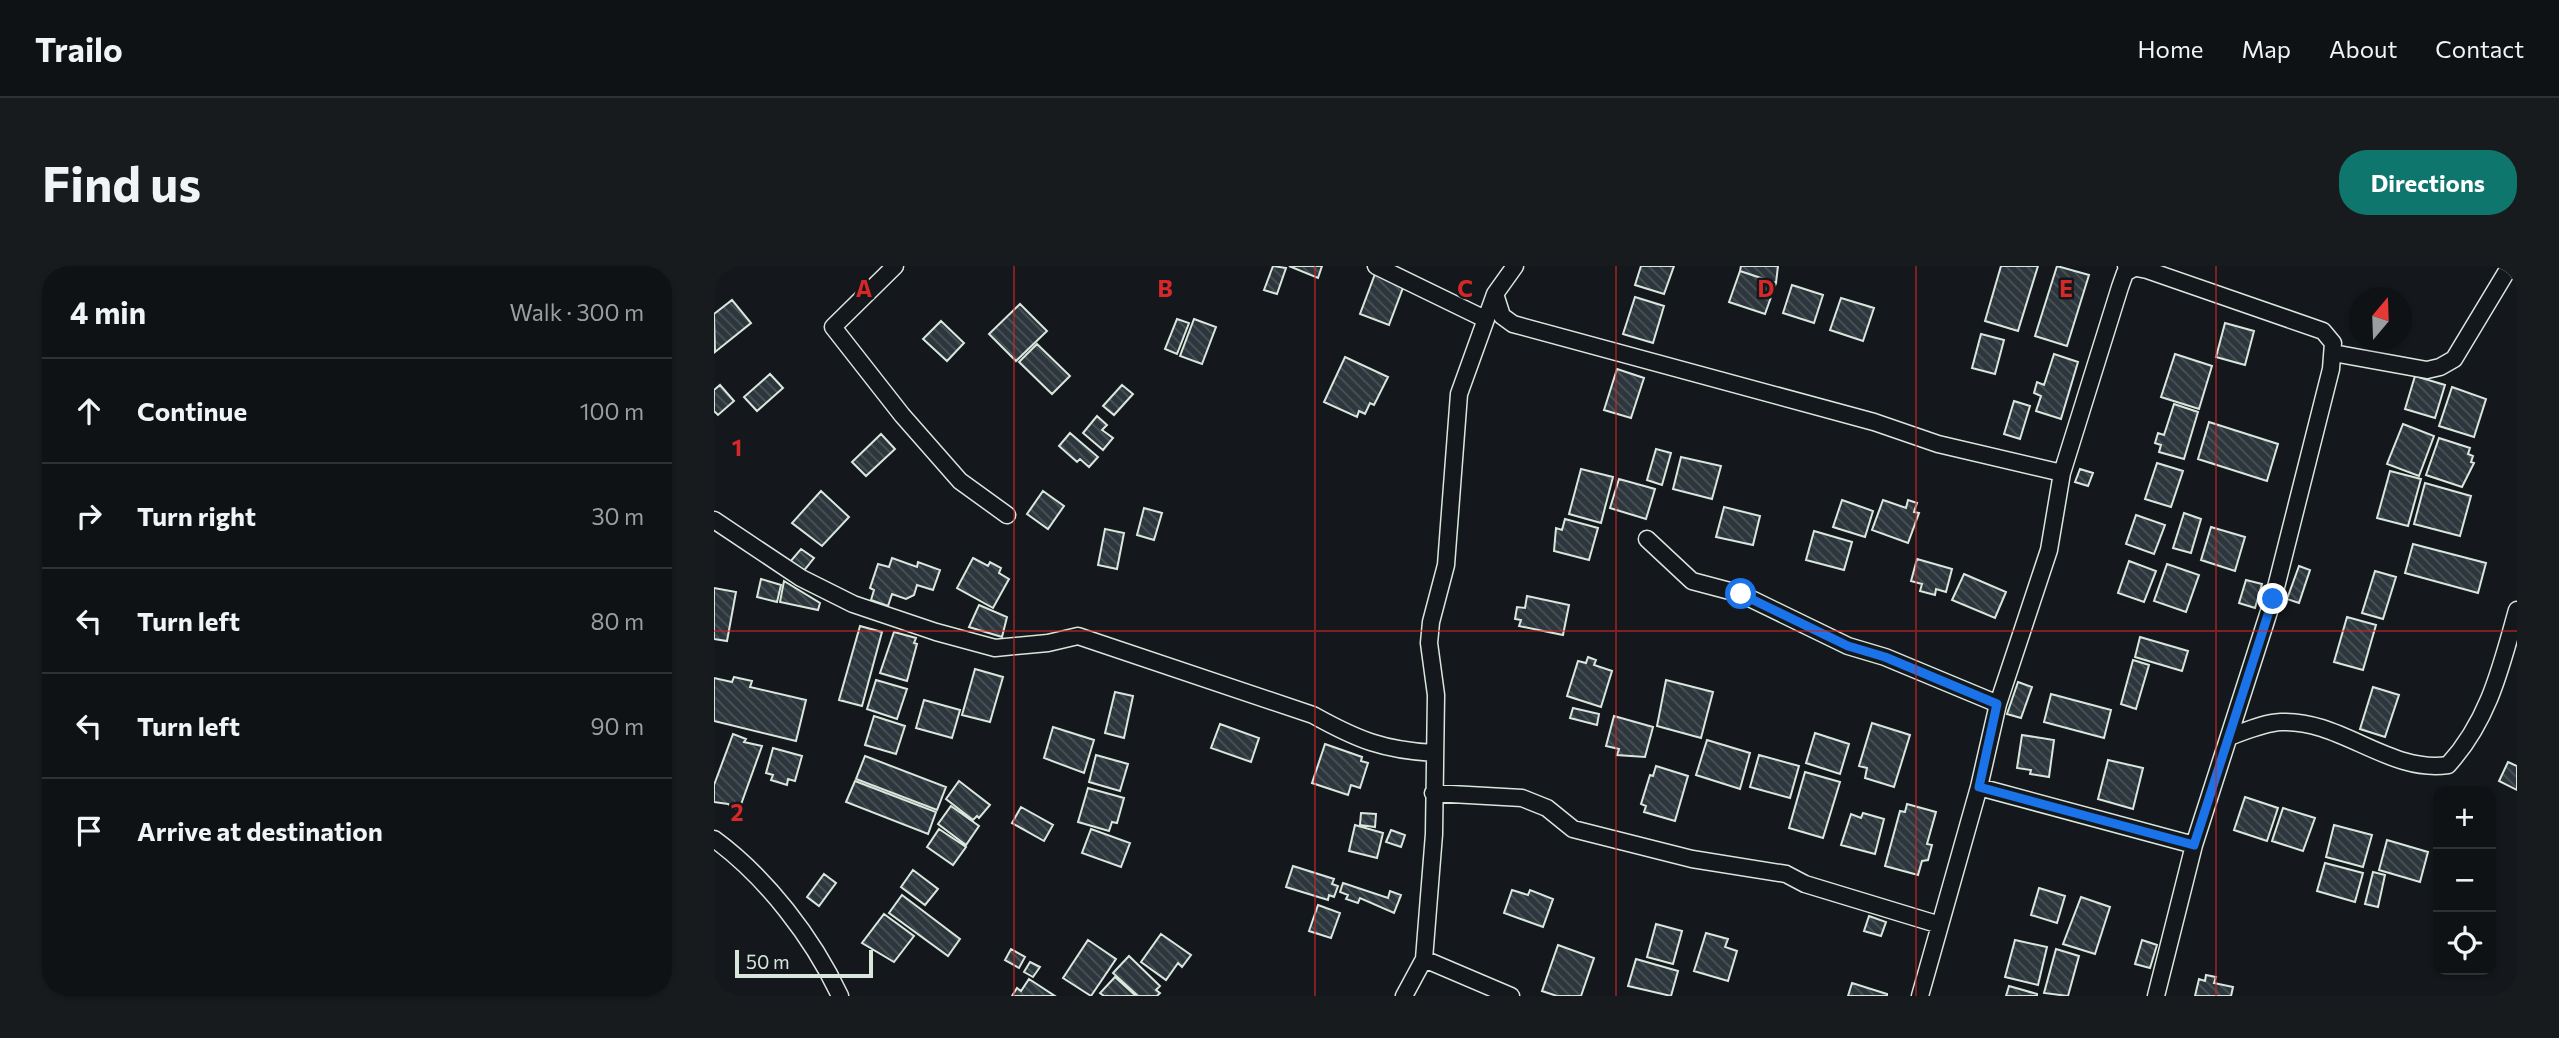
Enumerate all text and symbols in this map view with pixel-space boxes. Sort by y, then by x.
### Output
text: Trailo [35,28,123,69]
text: Home [2138,34,2204,63]
text: Map [2242,34,2291,63]
text: About [2329,34,2397,63]
text: Contact [2435,34,2524,63]
button: Directions [2339,150,2517,215]
text: Find us [42,152,201,212]
text: A [856,274,873,302]
text: B [1157,274,1173,302]
text: C [1457,274,1473,302]
text: D [1758,274,1775,302]
text: E [2059,274,2073,302]
north arrow [2349,287,2412,350]
text: 4 min [70,293,146,330]
text: Walk · 300 m [510,298,644,326]
icon: ahead [70,392,108,430]
text: Continue [137,395,247,426]
text: 100 m [580,397,644,425]
text: 1 [732,433,742,461]
icon: right [70,497,108,535]
text: Turn right [137,500,256,531]
text: 30 m [591,502,644,530]
route start [1725,578,1756,609]
route end [2257,583,2288,614]
icon: left [70,602,108,640]
text: Turn left [137,605,240,636]
text: 80 m [591,607,644,635]
icon: left [70,707,108,745]
text: Turn left [137,710,240,741]
text: 90 m [591,712,644,740]
map controls [2433,786,2496,975]
button: + [2433,786,2496,849]
text: 2 [730,798,744,826]
icon: arrive [70,812,108,850]
text: Arrive at destination [137,815,383,846]
button: − [2433,849,2496,912]
button: locate [2433,912,2496,975]
scale bar [735,947,873,979]
text: 50 m [746,950,790,973]

